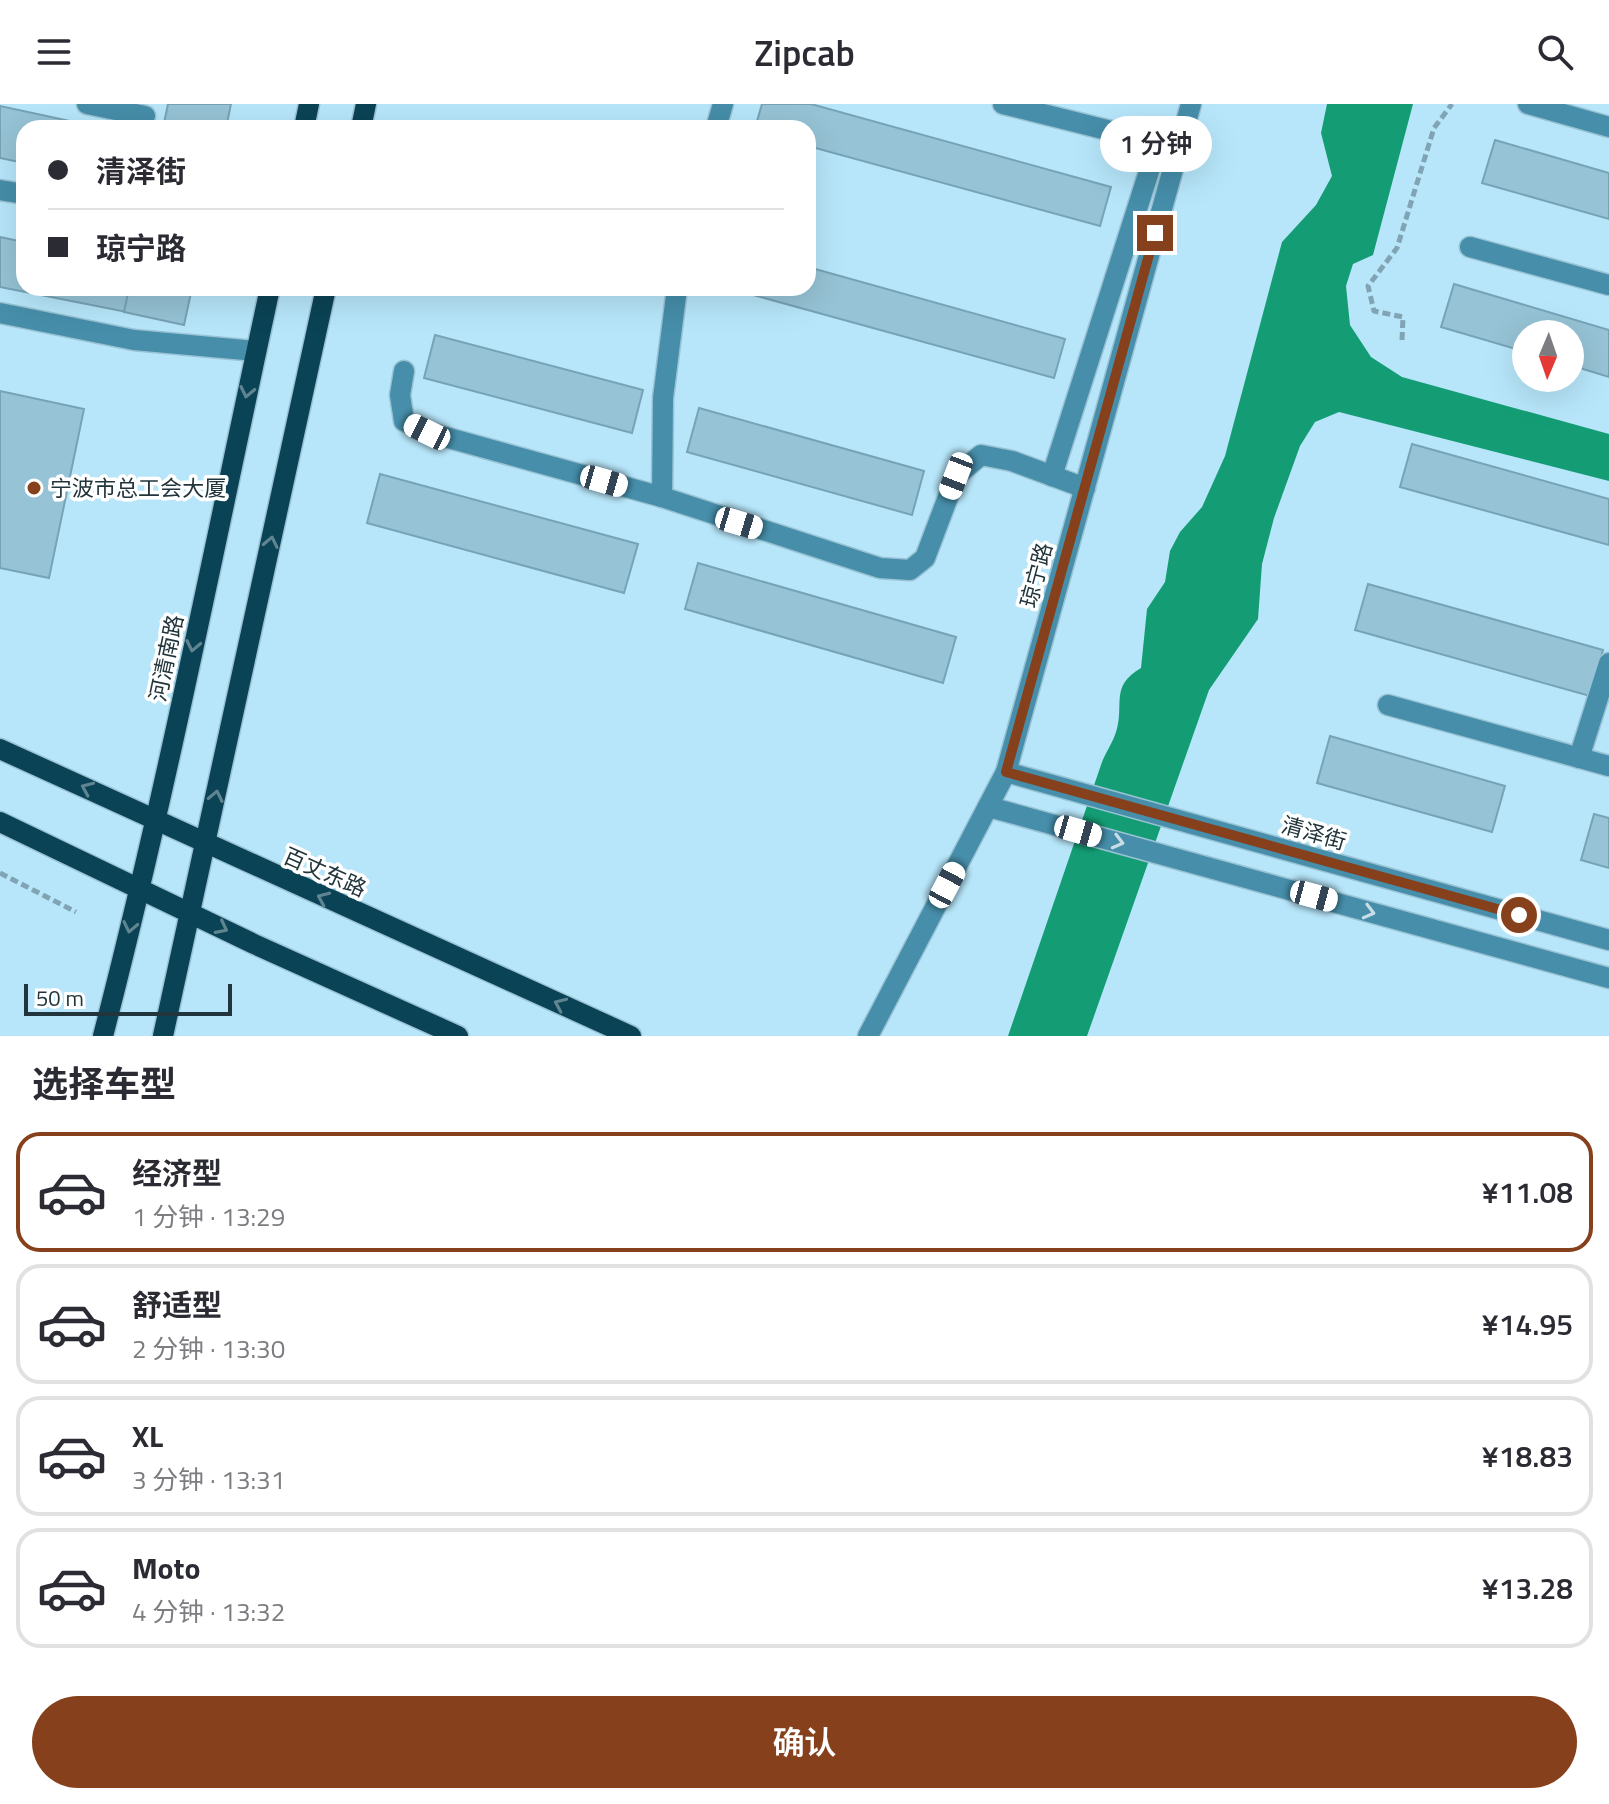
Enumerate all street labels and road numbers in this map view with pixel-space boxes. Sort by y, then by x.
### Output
street label: 琼宁路 [1011,539,1061,611]
street label: 河清南路 [140,611,192,705]
street label: 清泽街 [1278,808,1350,858]
street label: 百丈东路 [278,839,372,905]

